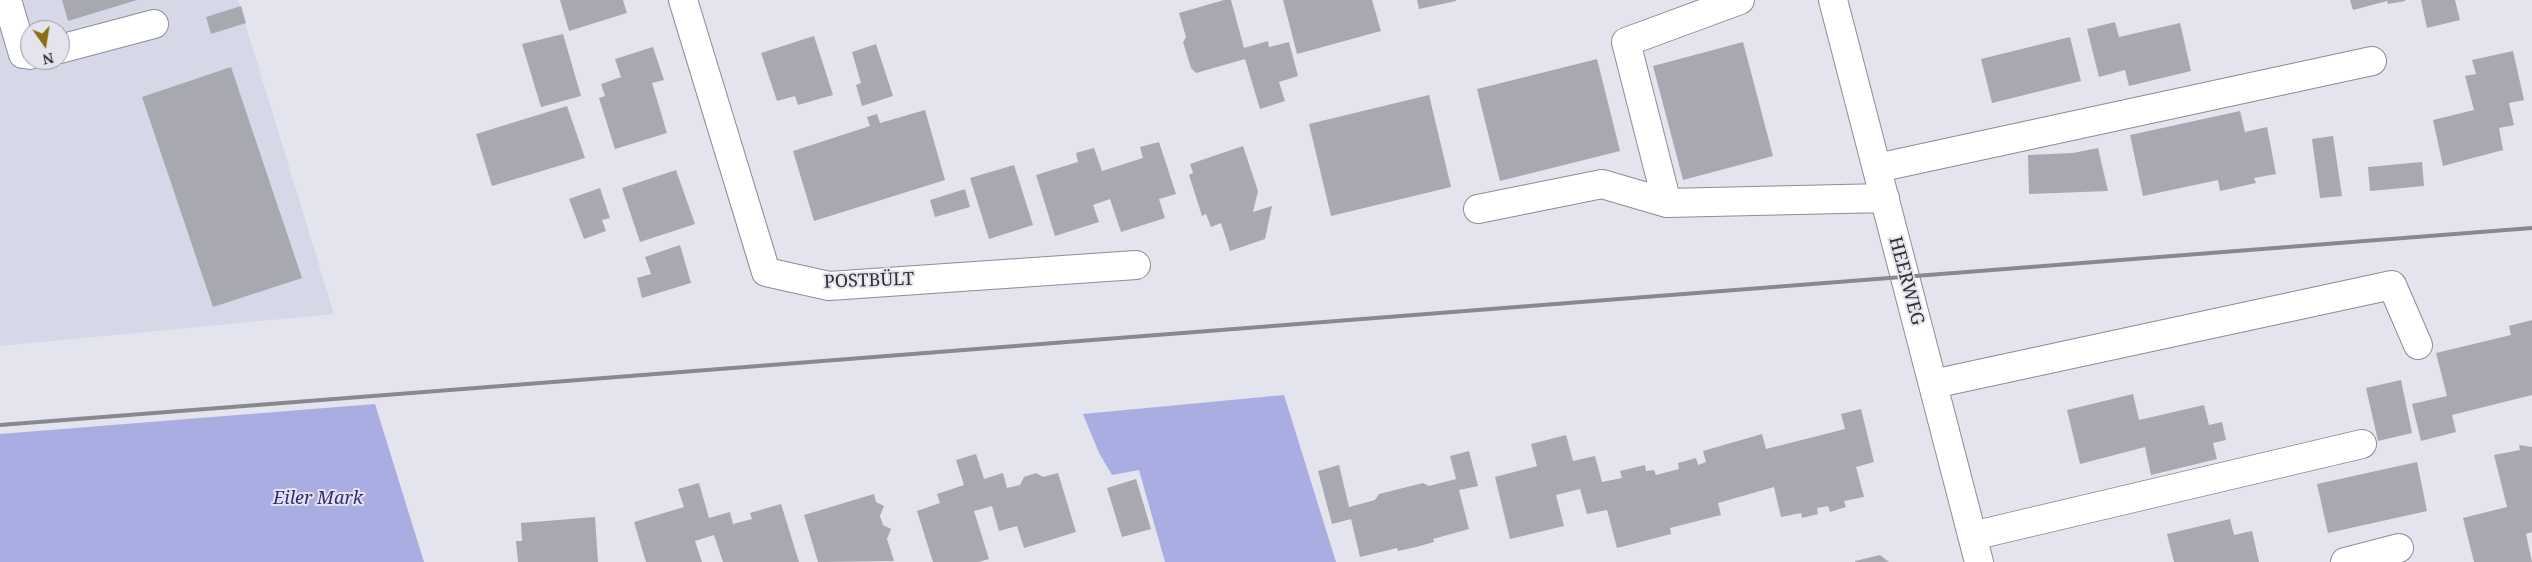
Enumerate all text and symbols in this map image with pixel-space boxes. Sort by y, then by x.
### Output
north arrow [20,20,70,70]
text: N [41,49,56,70]
street label: HEERWEG [1884,234,1928,328]
street label: POSTBÜLT [823,269,915,293]
park label: Eiler Mark [273,488,363,510]

